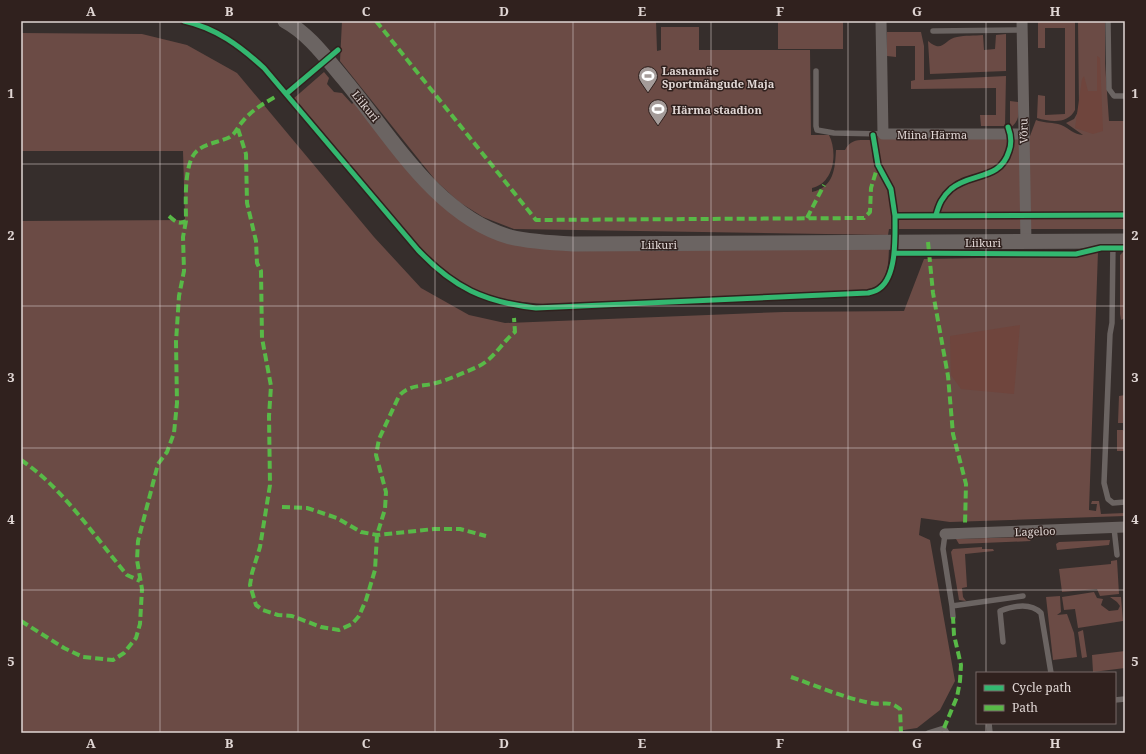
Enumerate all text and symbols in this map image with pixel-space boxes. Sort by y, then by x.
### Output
text: A [86,2,96,20]
text: B [225,2,234,20]
text: C [362,2,371,20]
text: D [499,2,509,20]
text: E [638,2,647,20]
text: F [776,2,784,20]
text: G [912,2,922,20]
text: H [1050,2,1061,20]
place label: Lasnamäe Sportmängude Maja [662,63,775,91]
sports icon: Lasnamäe Sportmängude Maja [637,65,659,93]
text: 1 [7,84,15,102]
text: 1 [1131,84,1139,102]
street label: Liikuri [349,87,383,125]
sports icon: Härma staadion [647,98,669,126]
place label: Härma staadion [672,102,762,117]
street label: Võru [1015,118,1031,144]
street label: Miina Härma [897,127,967,142]
text: 2 [7,226,15,244]
text: 2 [1131,226,1139,244]
street label: Liikuri [965,235,1001,250]
street label: Liikuri [641,237,677,252]
text: 3 [7,368,15,386]
text: 3 [1131,368,1139,386]
text: 4 [7,510,15,528]
text: 4 [1131,510,1139,528]
street label: Lageloo [1014,523,1056,539]
text: 5 [7,652,15,670]
text: 5 [1131,652,1139,670]
legend [976,672,1116,724]
text: Cycle path [1012,679,1072,696]
text: Path [1012,699,1038,716]
text: A [86,734,96,752]
text: B [225,734,234,752]
text: C [362,734,371,752]
text: D [499,734,509,752]
text: E [638,734,647,752]
text: F [776,734,784,752]
text: G [912,734,922,752]
text: H [1050,734,1061,752]

